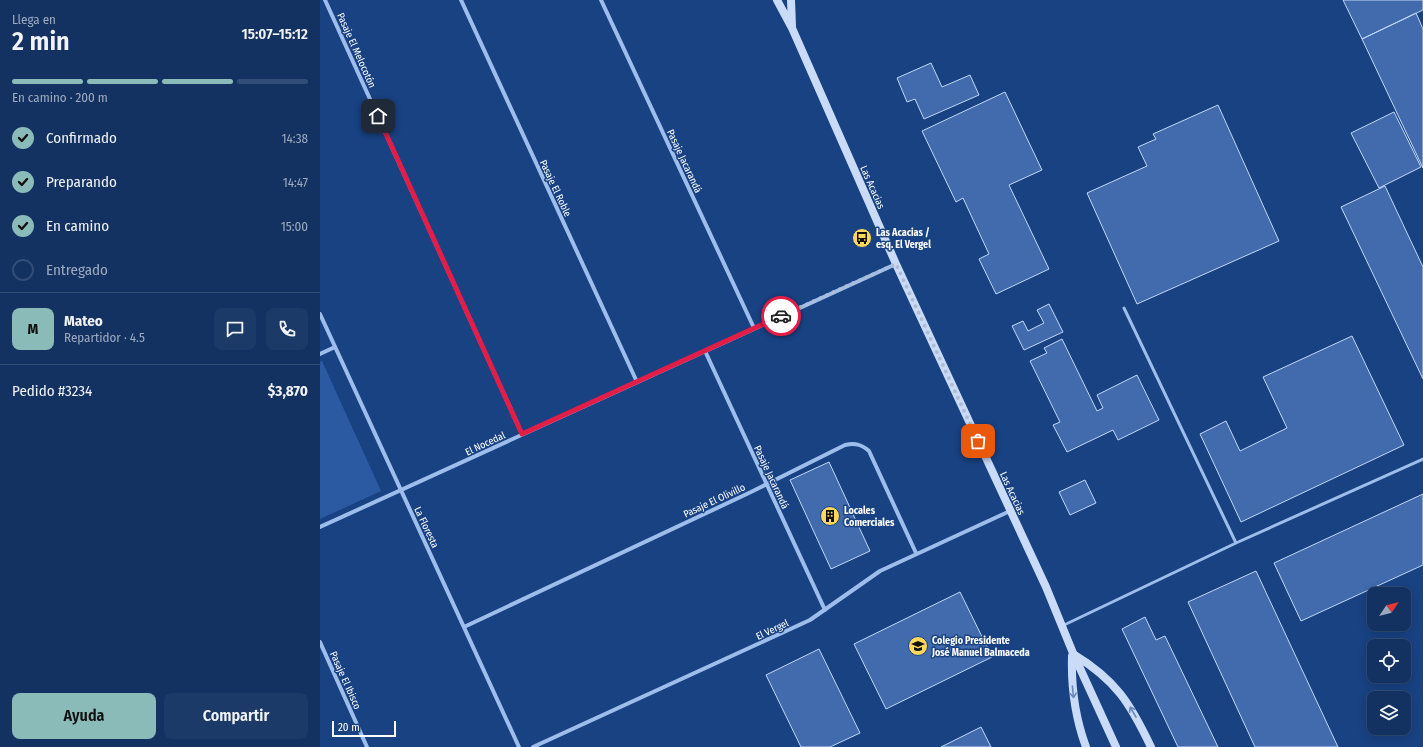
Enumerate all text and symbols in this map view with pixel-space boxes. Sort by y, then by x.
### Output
street label: Pasaje El Melocotón [334,11,378,90]
text: Llega en [12,12,56,27]
text: 15:07–15:12 [241,25,308,43]
text: 2 min [12,26,70,57]
text: En camino · 200 m [12,90,108,105]
pin [361,99,395,133]
icon: home [367,105,389,127]
icon: check [12,127,34,149]
street label: Pasaje Jacarandá [664,128,704,195]
text: Confirmado [46,129,117,147]
text: 14:38 [281,131,308,146]
street label: Pasaje El Roble [537,158,574,219]
street label: Las Acacias [857,164,887,211]
icon: check [12,171,34,193]
text: Preparando [46,173,117,191]
text: 14:47 [283,175,308,190]
icon: check [12,215,34,237]
text: En camino [46,217,109,235]
text: 15:00 [281,219,308,234]
bus stop icon: Las Acacias / esq. El Vergel [851,227,873,249]
place label: Las Acacias / esq. El Vergel [876,227,931,251]
text: Entregado [46,261,108,279]
courier [761,296,801,336]
icon: car [770,305,792,327]
button: chat [214,308,256,350]
button: phone [266,308,308,350]
text: Mateo [64,312,103,330]
text: M [28,320,38,338]
text: Repartidor · 4.5 [64,330,145,345]
text: Pedido #3234 [12,382,92,400]
text: $3,870 [268,382,308,400]
pin [961,424,995,458]
street label: El Nocedal [464,429,508,458]
icon: bag [967,430,989,452]
street label: Pasaje Jacarandá [751,444,791,511]
street label: Las Acacias [997,470,1027,517]
street label: Pasaje El Olivillo [682,481,747,520]
street label: La Floresta [411,505,441,550]
building icon: Locales Comerciales [819,505,841,527]
place label: Locales Comerciales [844,505,895,529]
north arrow [1367,587,1411,631]
map controls [1367,587,1411,735]
street label: El Vergel [754,617,791,643]
school or university icon: Colegio Presidente José Manuel Balmaceda [907,635,929,657]
place label: Colegio Presidente José Manuel Balmaceda [931,635,1030,659]
button: locate [1367,639,1411,683]
street label: Pasaje El Ibisco [327,650,363,711]
one-way arrow [1069,685,1077,698]
button: layers [1367,691,1411,735]
button: Ayuda [12,693,156,739]
button: Compartir [164,693,308,739]
one-way arrow [1129,706,1137,718]
scale bar [332,719,396,738]
text: 20 m [338,721,360,734]

